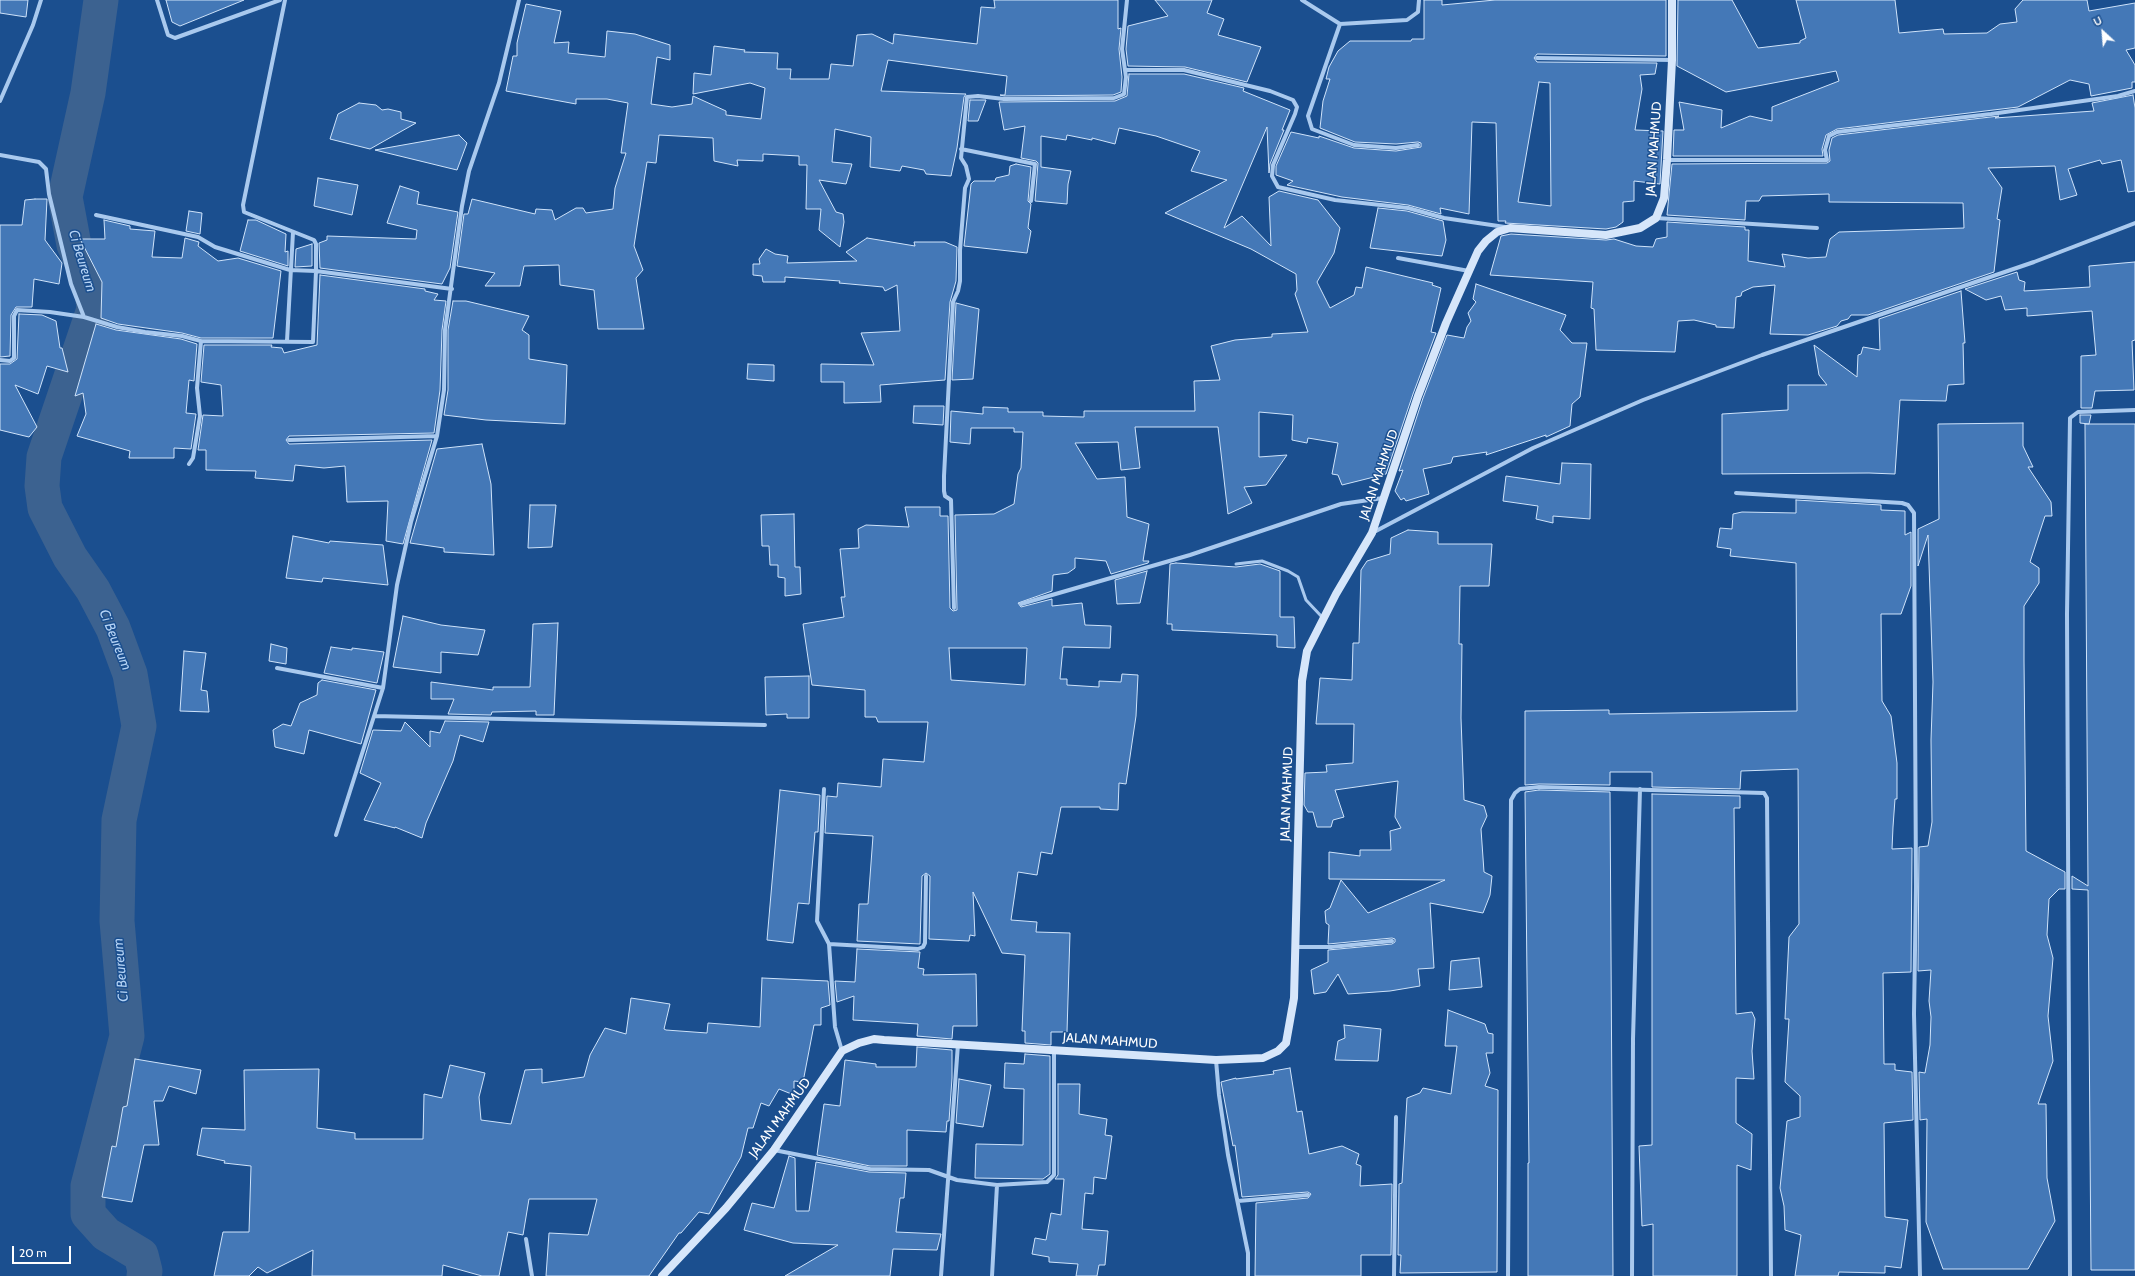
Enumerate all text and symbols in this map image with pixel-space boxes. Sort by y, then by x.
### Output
north arrow [2083,12,2123,52]
text: U [2091,13,2104,29]
street label: JALAN MAHMUD [1643,101,1665,197]
water label: Ci Beureum [65,228,99,294]
street label: JALAN MAHMUD [1356,428,1402,522]
water label: Ci Beureum [95,607,135,673]
street label: JALAN MAHMUD [1278,746,1296,842]
water label: Ci Beureum [110,937,132,1003]
street label: JALAN MAHMUD [1062,1030,1158,1052]
street label: JALAN MAHMUD [746,1075,814,1161]
scale bar [14,1238,73,1264]
text: 20 m [19,1245,47,1260]

